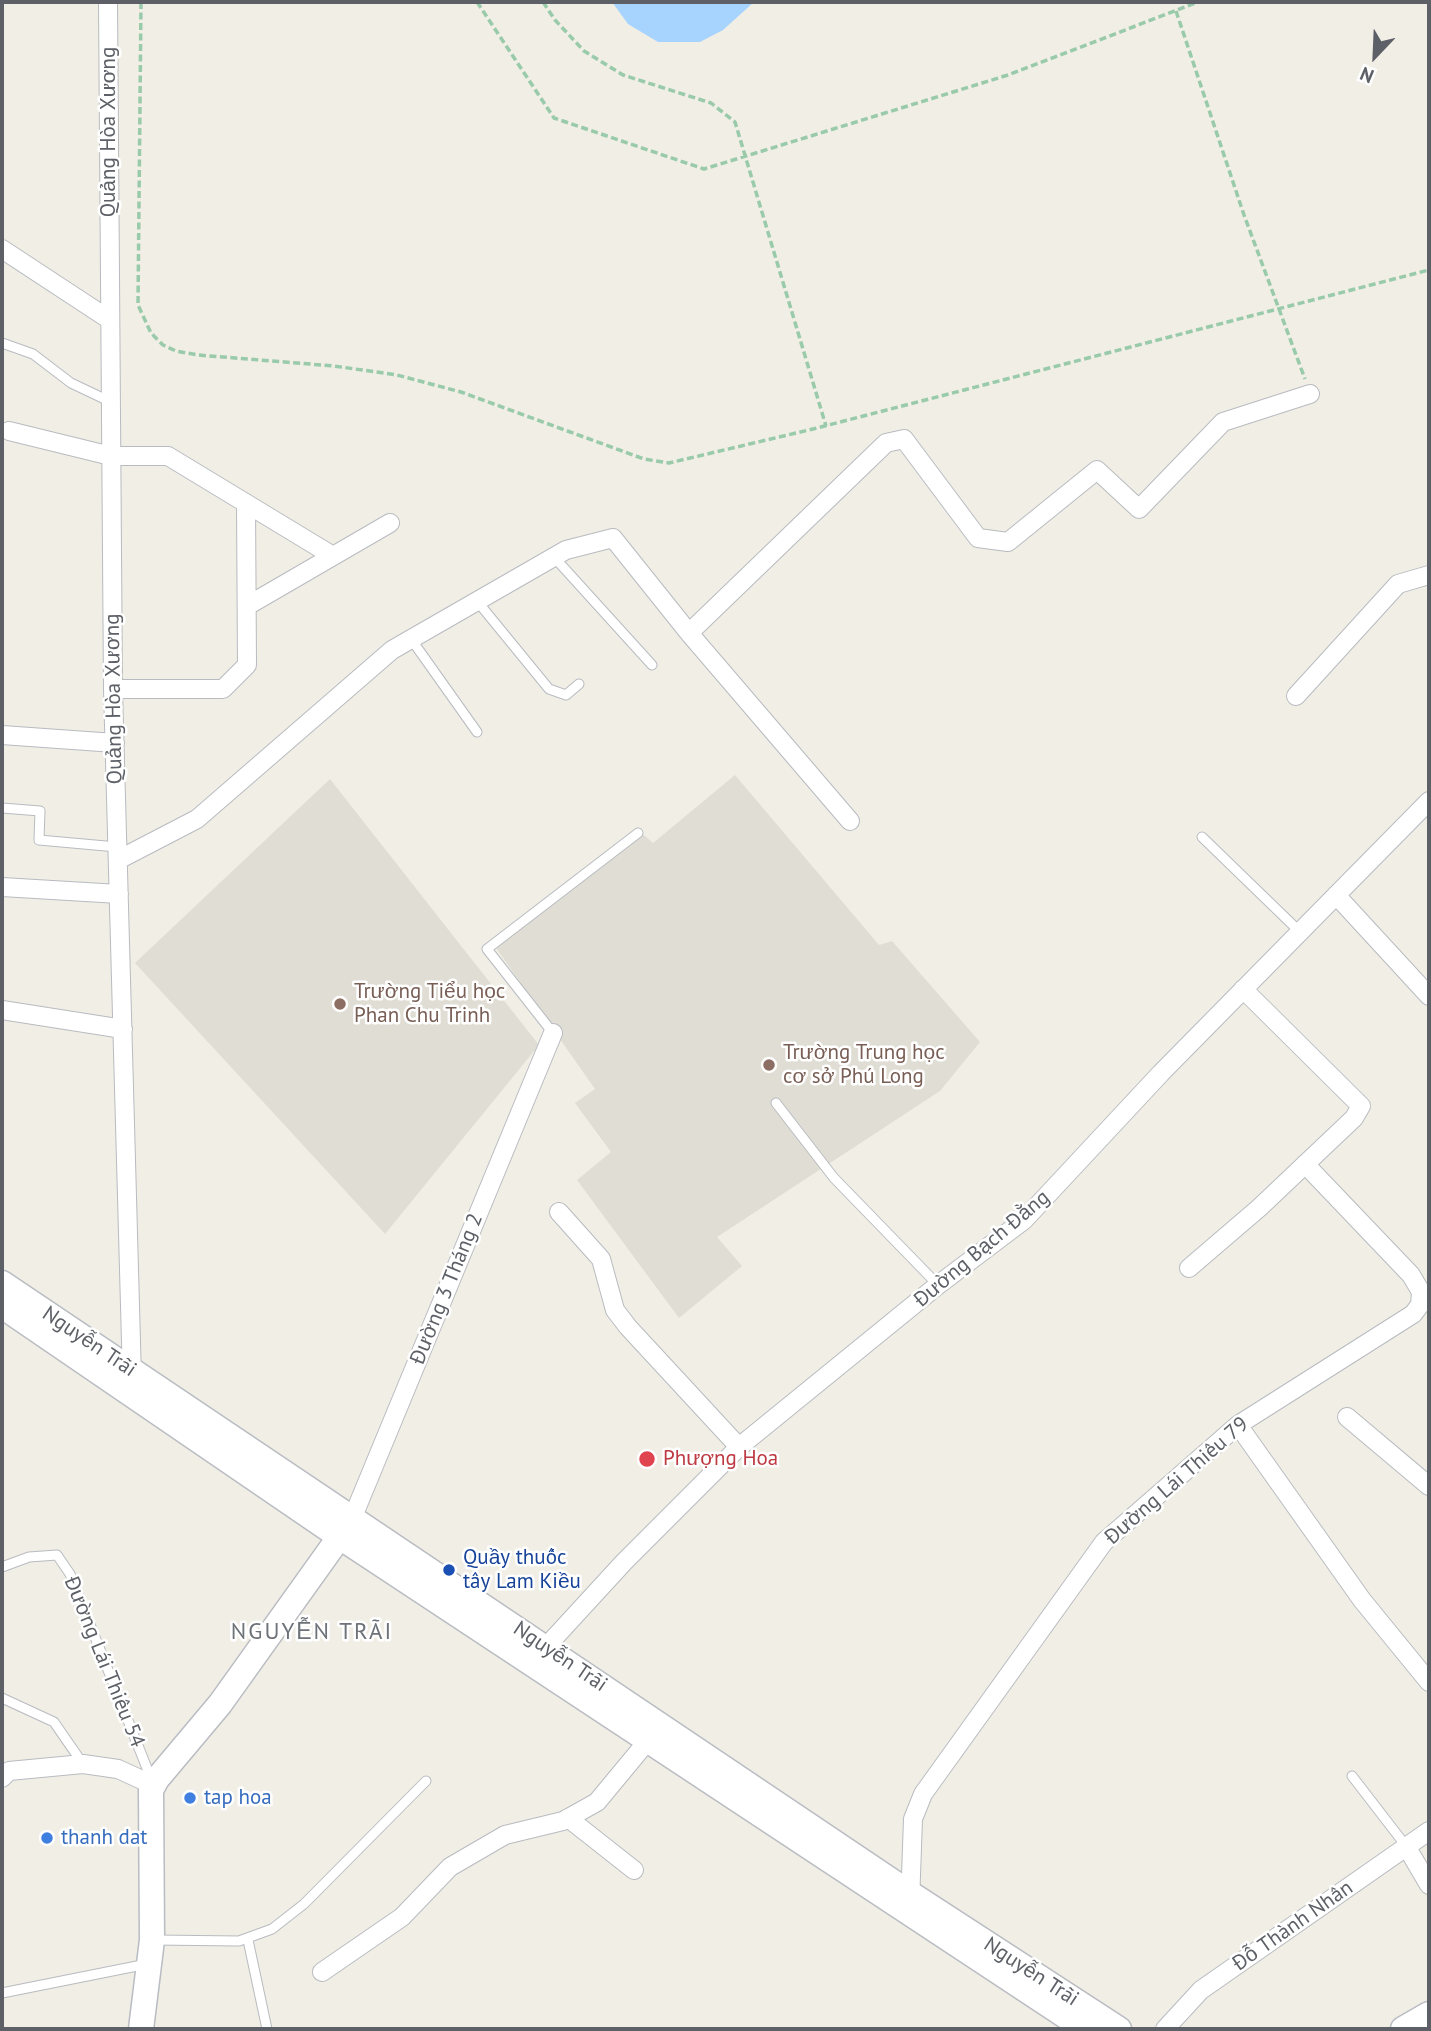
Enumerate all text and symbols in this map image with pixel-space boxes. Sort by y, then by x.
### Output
north arrow [1340,21,1410,91]
street label: Quảng Hòa Xương [96,47,122,217]
text: N [1356,62,1377,89]
street label: Quảng Hòa Xương [100,613,128,785]
place label: Trường Tiểu học Phan Chu Trinh [354,979,505,1029]
marker: Trường Tiểu học Phan Chu Trinh [332,996,348,1012]
place label: Trường Trung học cơ sở Phú Long [783,1040,945,1090]
marker: Trường Trung học cơ sở Phú Long [761,1057,777,1073]
street label: Đường Bạch Đằng [909,1185,1055,1313]
street label: Đường 3 Tháng 2 [405,1210,489,1368]
street label: Nguyễn Trãi [37,1301,141,1383]
street label: Đường Lái Thiêu 79 [1100,1412,1254,1550]
place label: Phượng Hoa [663,1446,778,1472]
marker: Phượng Hoa [637,1449,657,1469]
place label: Quầy thuốc tây Lam Kiều [463,1545,581,1595]
marker: Quầy thuốc tây Lam Kiều [441,1562,457,1578]
street label: Đường Lái Thiêu 54 [58,1573,150,1751]
street label: Nguyễn Trãi [508,1616,612,1698]
district label: NGUYỄN TRÃI [232,1618,392,1646]
place label: tap hoa [204,1785,272,1811]
marker: tap hoa [182,1790,198,1806]
place label: thanh dat [61,1825,147,1851]
marker: thanh dat [39,1830,55,1846]
street label: Đỗ Thành Nhân [1228,1875,1358,1977]
street label: Nguyễn Trãi [979,1932,1083,2012]

